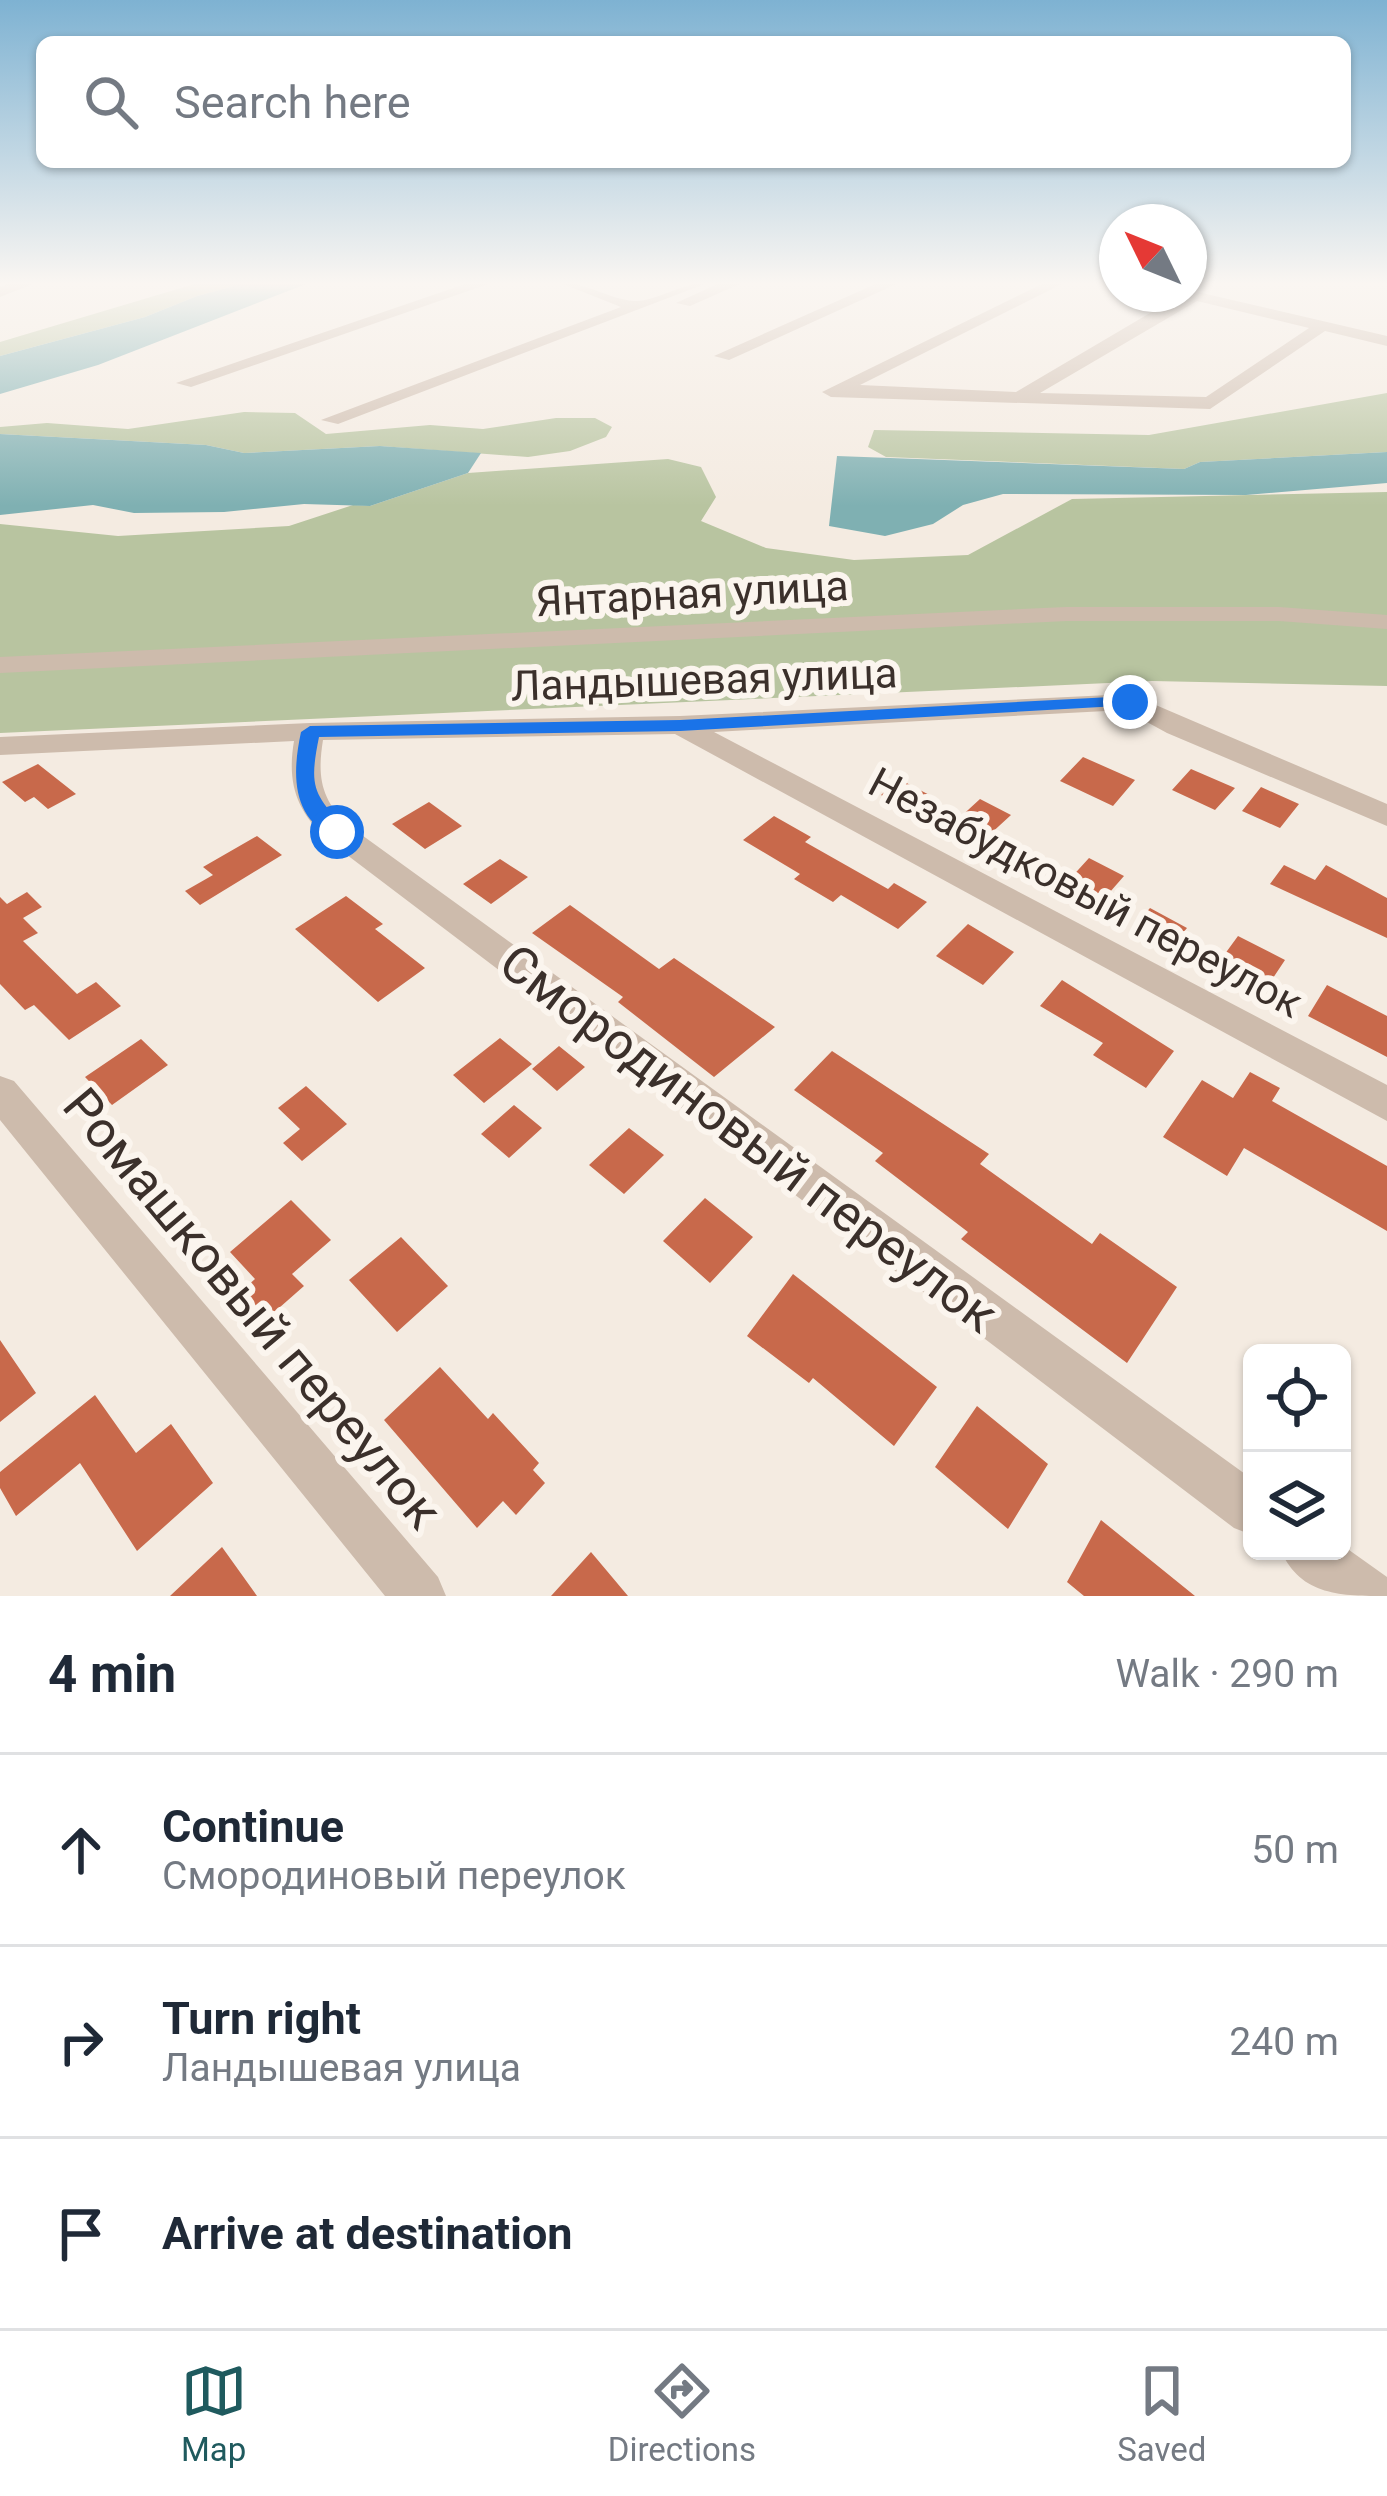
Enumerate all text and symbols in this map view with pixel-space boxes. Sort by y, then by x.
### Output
search box [36,36,1351,168]
icon: search [78,69,144,135]
text: Search here [174,76,411,129]
north arrow [1099,204,1207,312]
street label: Янтарная улица [534,561,850,626]
street label: Ландышевая улица [510,648,898,711]
route end [1103,675,1157,729]
street label: Незабудковый переулок [861,757,1311,1028]
route start [310,805,364,859]
street label: Смородиновый переулок [489,932,1009,1345]
street label: Ромашковый переулок [51,1076,454,1541]
map controls [1243,1344,1351,1560]
button: locate [1243,1344,1351,1452]
button: layers [1243,1452,1351,1560]
text: 4 min [48,1645,176,1704]
text: Walk · 290 m [1115,1651,1339,1697]
text: Continue [162,1800,344,1853]
icon: ahead [48,1817,114,1883]
text: 50 m [1251,1827,1339,1873]
text: Смородиновый переулок [162,1853,626,1899]
text: Turn right [162,1992,361,2045]
icon: right [48,2009,114,2075]
text: 240 m [1229,2019,1339,2065]
text: Ландышевая улица [162,2045,521,2091]
icon: arrive [48,2201,114,2267]
text: Arrive at destination [162,2207,573,2260]
tab: Map [181,2358,247,2469]
tab: Directions [608,2358,756,2469]
tab: Saved [1117,2358,1206,2469]

